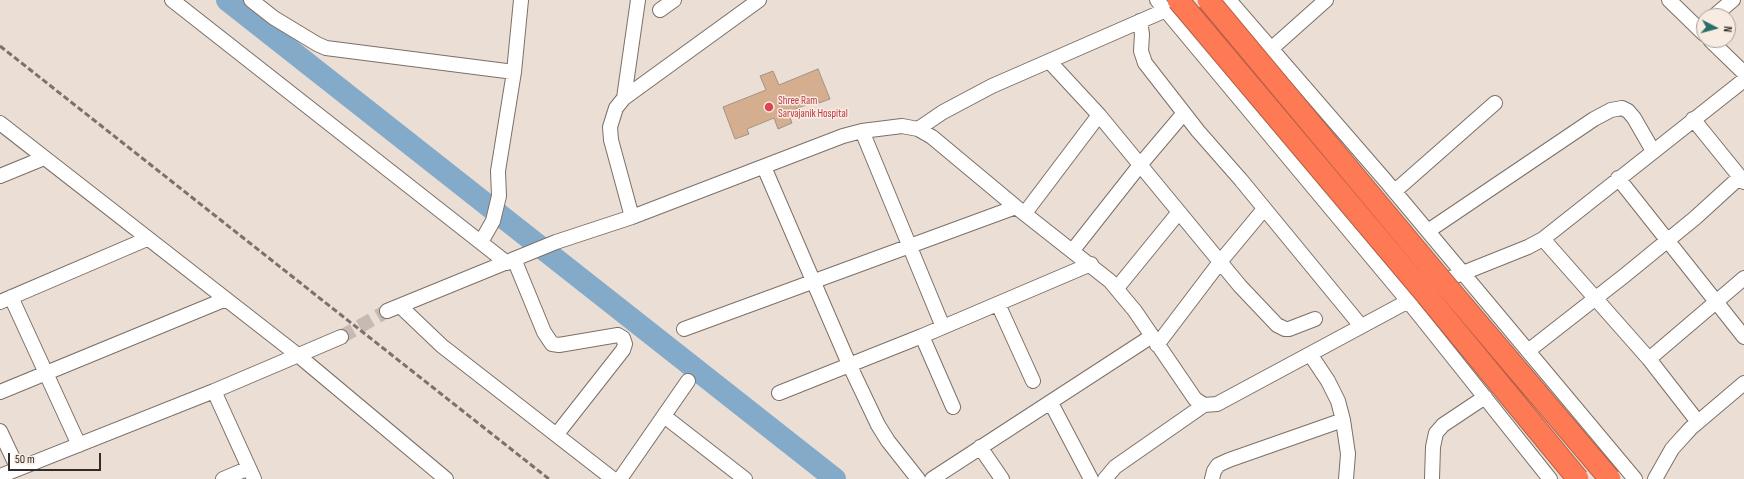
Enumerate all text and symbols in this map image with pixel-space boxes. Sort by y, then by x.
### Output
north arrow [1696,8,1736,48]
text: N [1721,26,1734,33]
place label: Shree Ram Sarvajanik Hospital [778,94,848,120]
marker: Shree Ram Sarvajanik Hospital [763,101,775,113]
scale bar [10,445,103,471]
text: 50 m [15,452,35,467]

